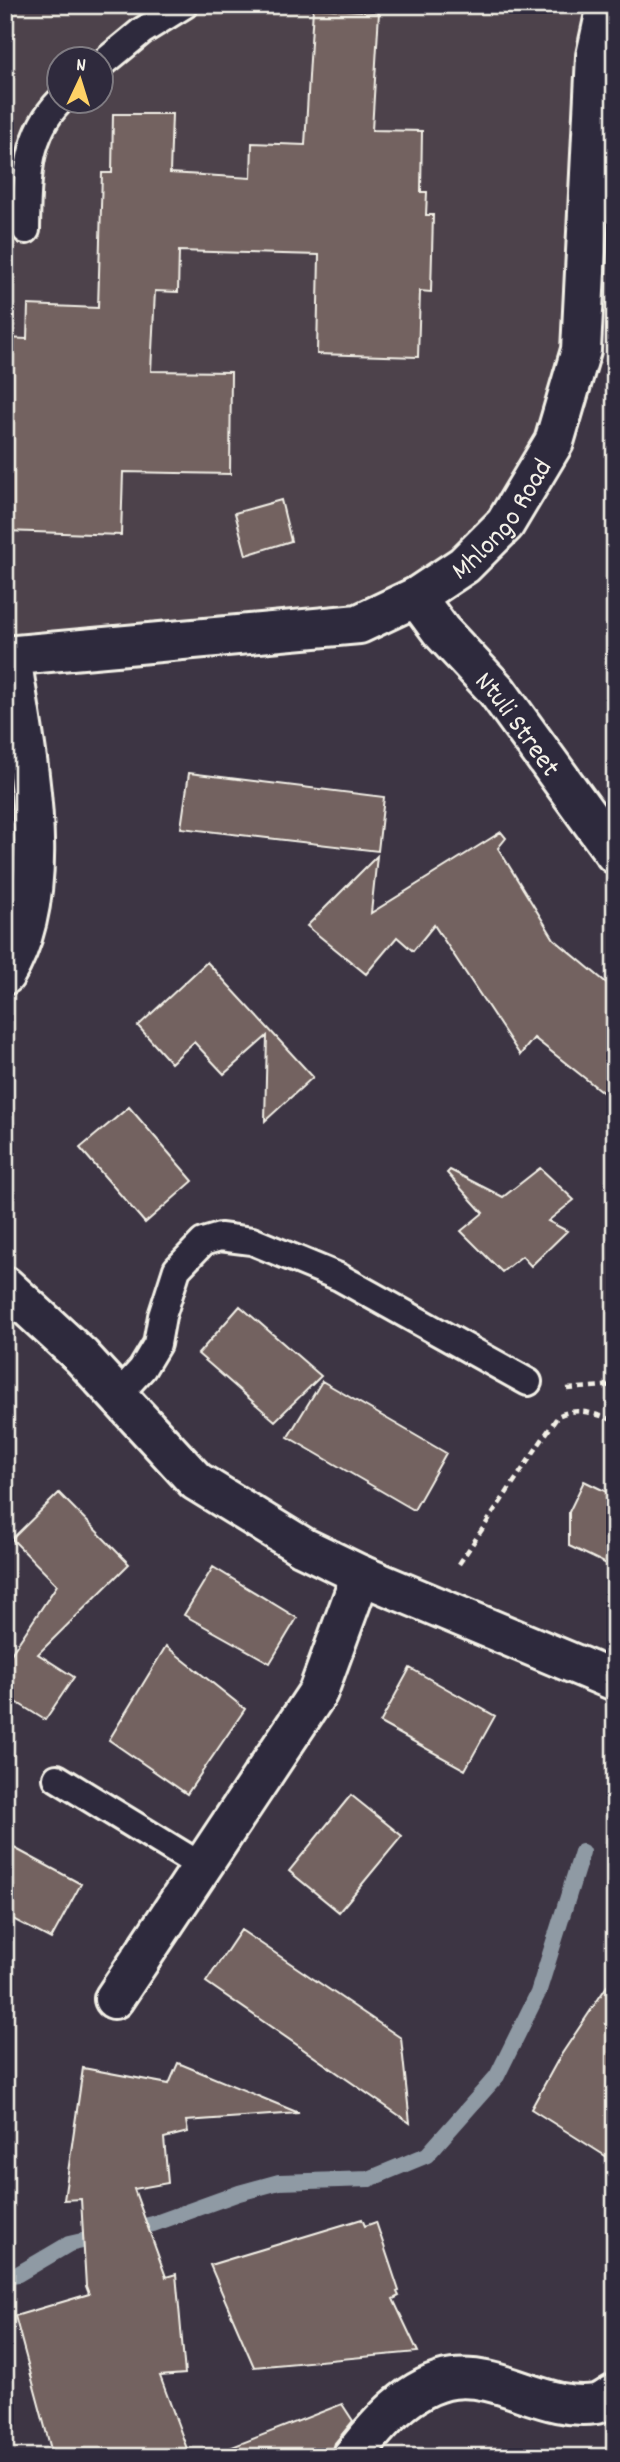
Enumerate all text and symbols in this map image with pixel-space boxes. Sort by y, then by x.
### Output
north arrow [46,46,116,116]
text: N [75,53,87,80]
street label: Mhlongo Road [445,453,565,593]
street label: Ntuli Street [463,664,568,787]

